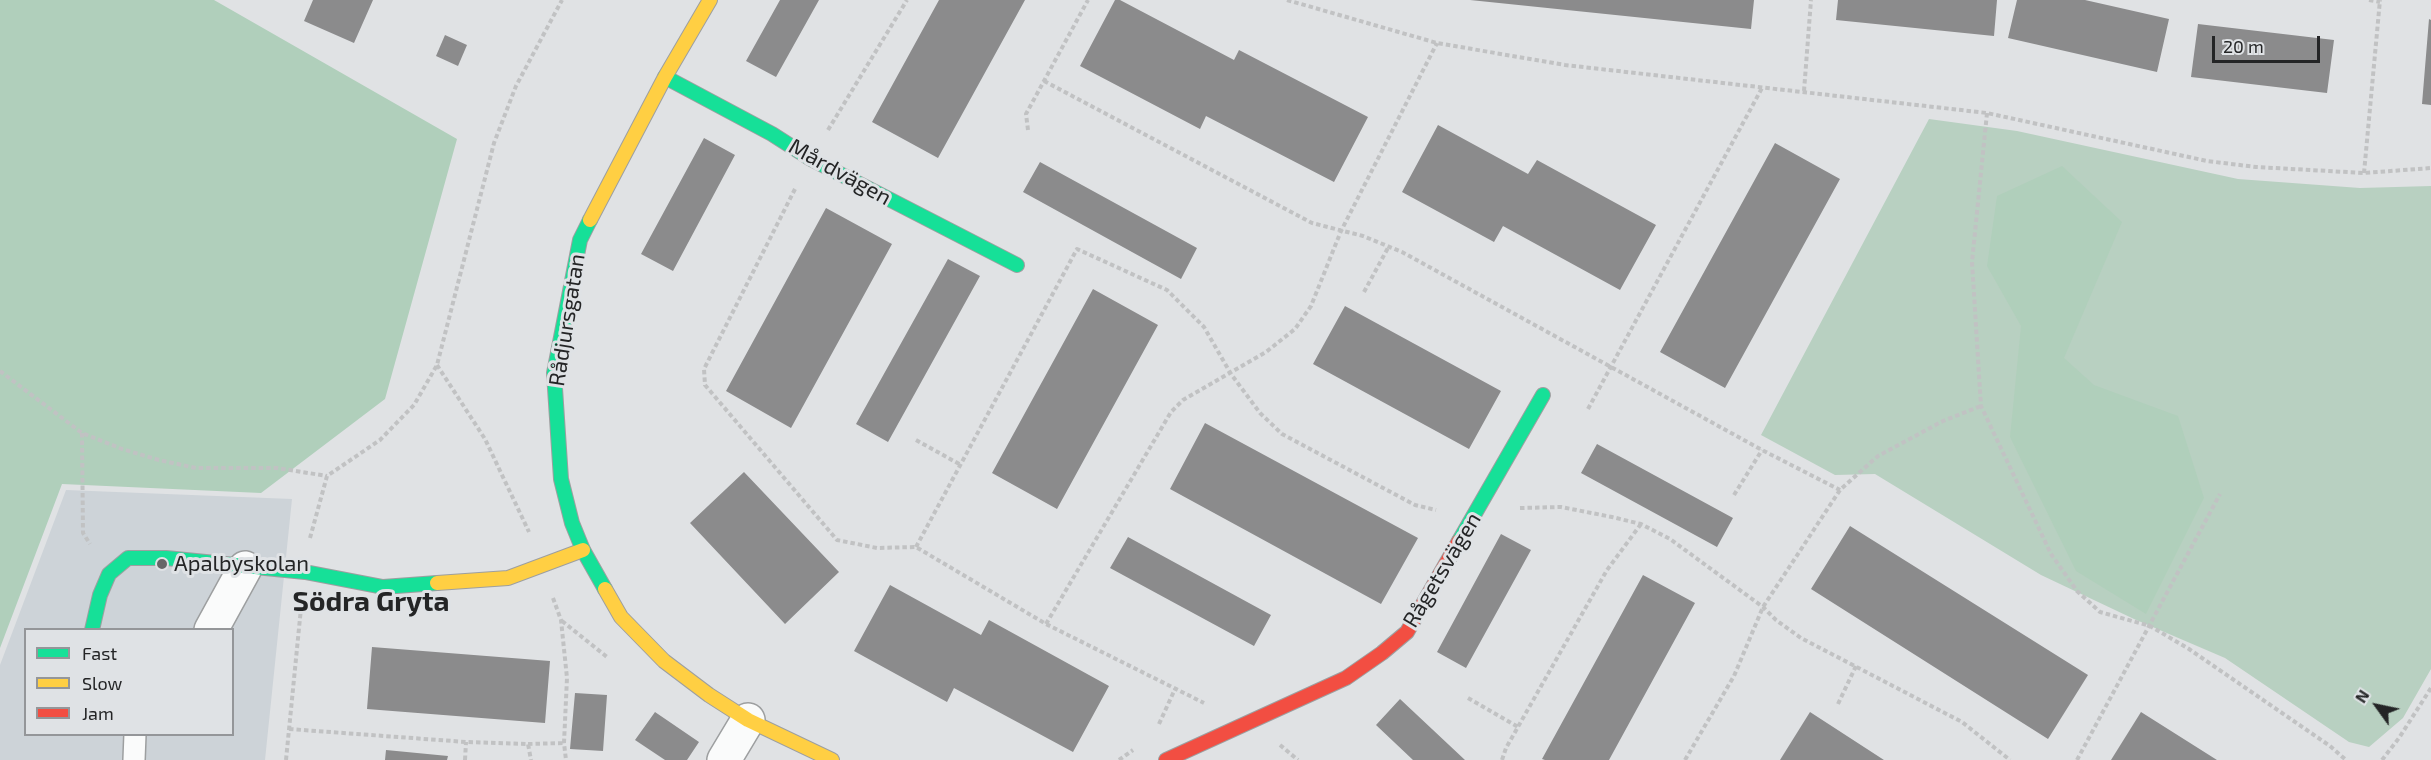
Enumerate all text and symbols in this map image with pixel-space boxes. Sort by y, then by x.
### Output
scale bar [2215,24,2323,62]
text: 20 m [2223,35,2264,57]
street label: Mårdvägen [784,133,896,211]
street label: Rådjursgatan [543,252,591,388]
street label: Rågetsvägen [1397,508,1487,632]
place label: Apalbyskolan [174,551,309,577]
marker: Apalbyskolan [155,557,169,571]
district label: Södra Gryta [293,585,449,619]
legend [24,628,234,736]
text: Fast [82,642,117,664]
text: Slow [82,672,122,694]
north arrow [2347,676,2407,736]
text: N [2350,686,2373,706]
text: Jam [82,702,114,724]

